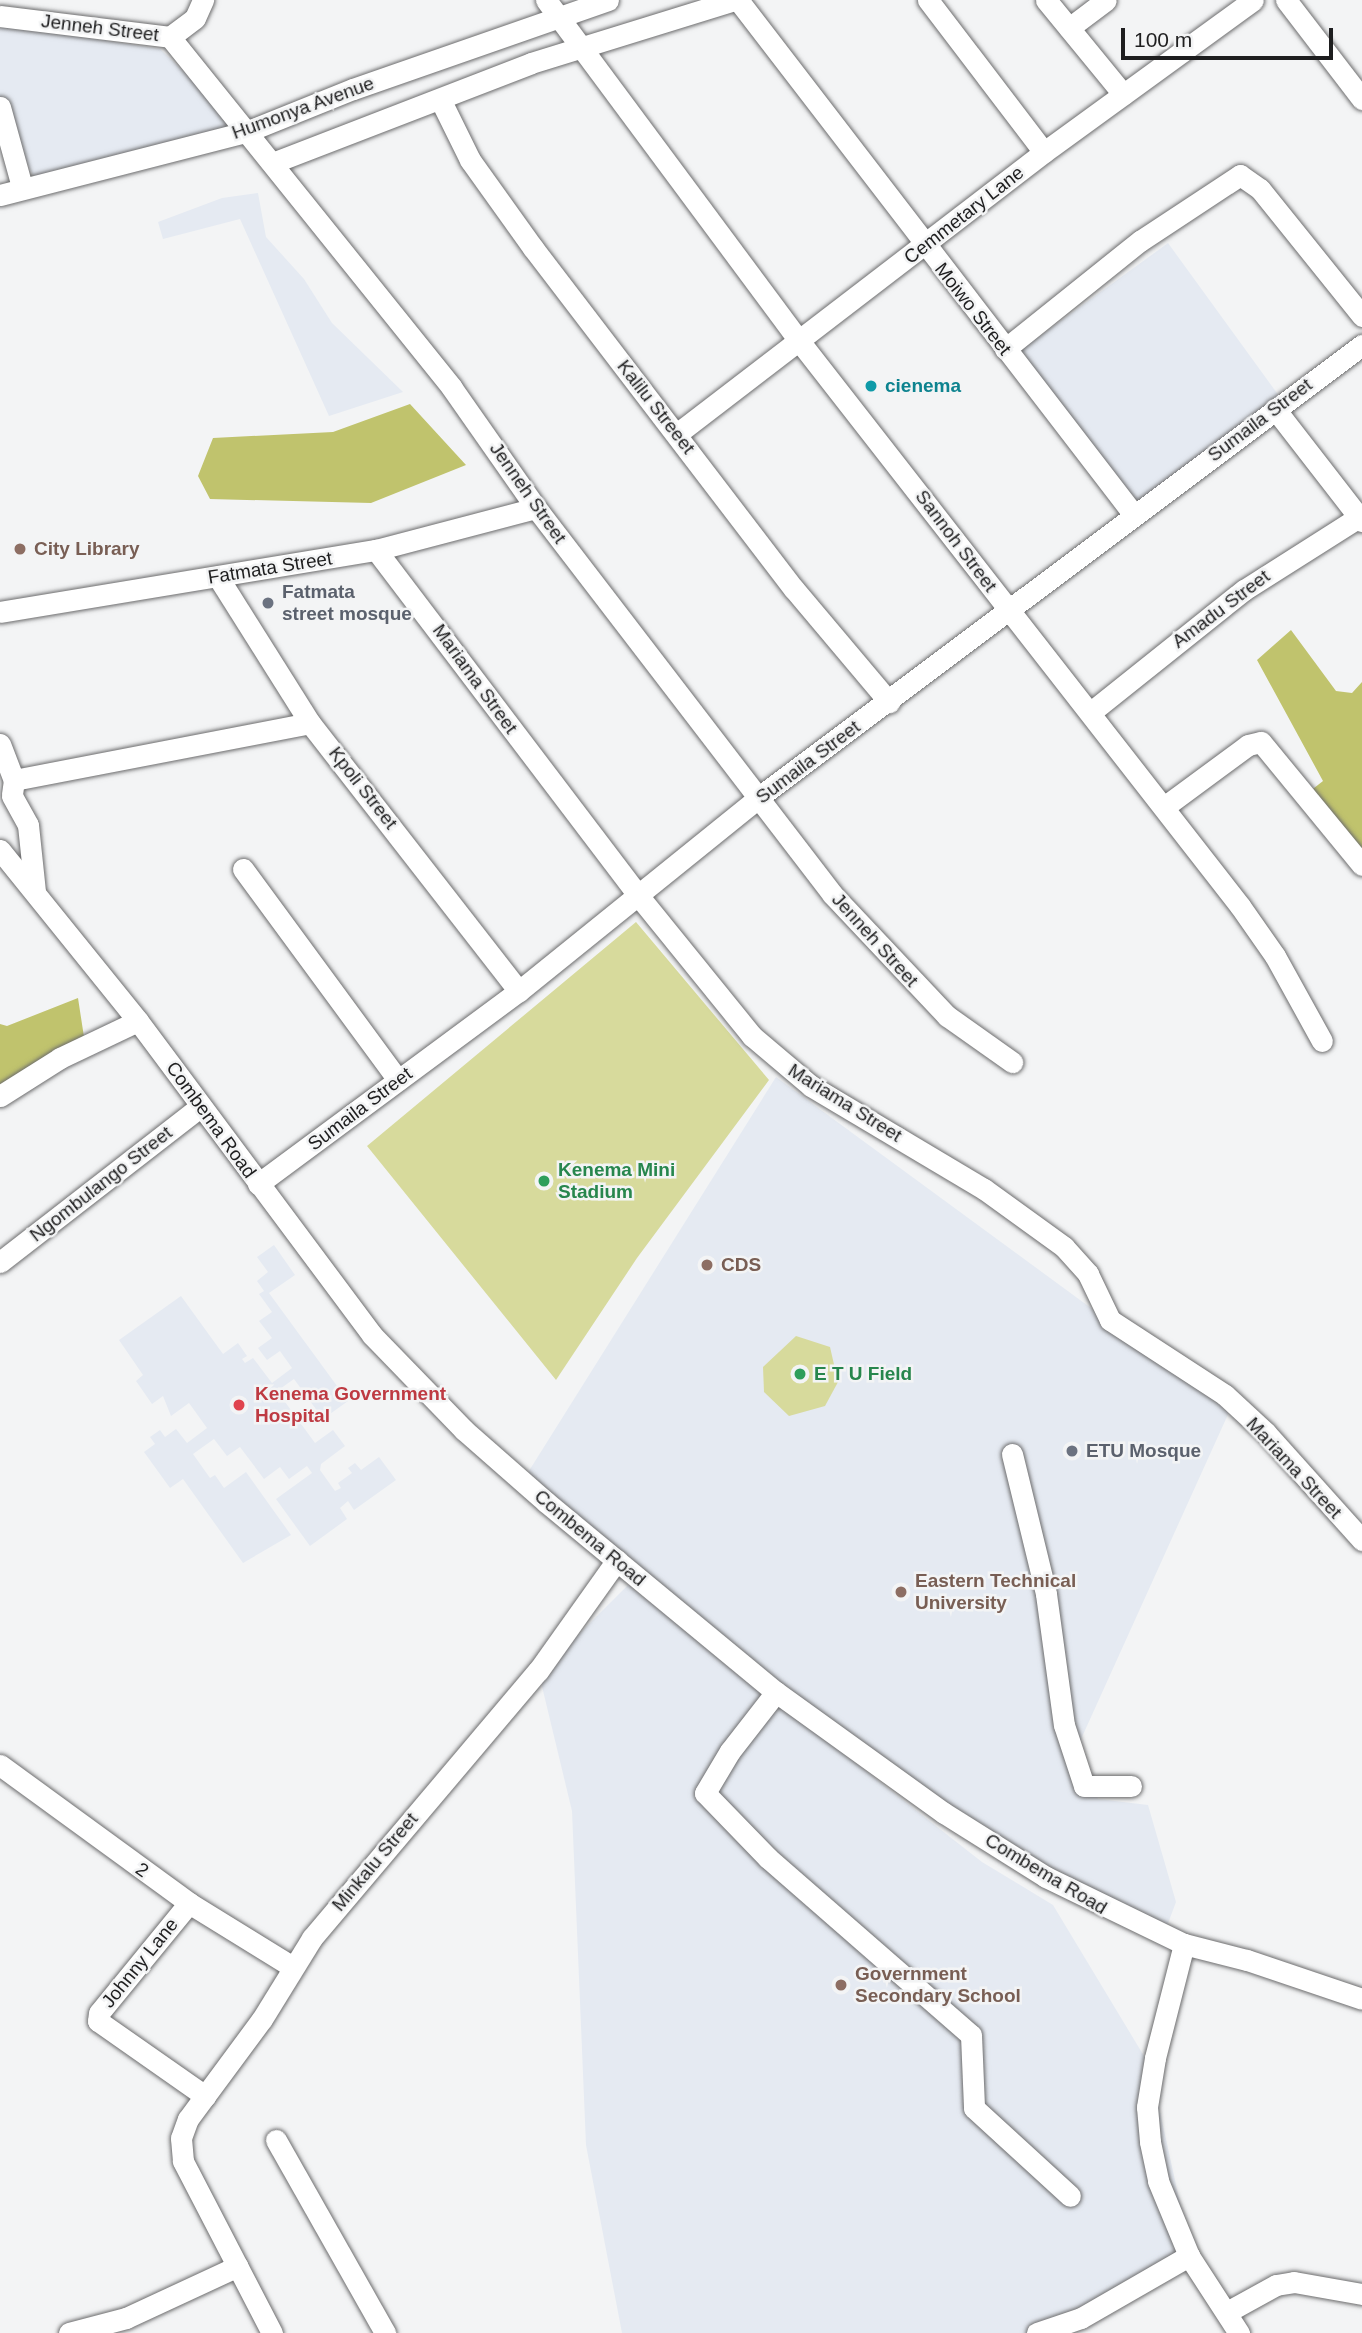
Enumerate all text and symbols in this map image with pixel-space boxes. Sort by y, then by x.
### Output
street label: Jenneh Street [40,9,160,47]
scale bar [1124,14,1336,58]
text: 100 m [1134,28,1192,51]
street label: Humonya Avenue [228,72,378,144]
street label: Cemmetary Lane [900,161,1028,269]
street label: Moiwo Street [930,258,1016,360]
street label: Kalilu Streeet [612,355,700,459]
street label: Sumaila Street [1203,373,1317,467]
place label: cienema [885,375,961,397]
marker: cienema [863,378,879,394]
street label: Jenneh Street [485,438,571,548]
street label: Sannoh Street [910,486,1002,596]
place label: City Library [34,538,140,560]
marker: City Library [12,541,28,557]
street label: Fatmata Street [206,547,334,589]
street label: Amadu Street [1168,565,1274,653]
place label: Fatmata street mosque [282,581,412,625]
marker: Fatmata street mosque [260,595,276,611]
street label: Mariama Street [428,620,522,738]
street label: Sumaila Street [751,715,865,809]
street label: Kpoli Street [324,742,402,834]
street label: Jenneh Street [827,888,923,992]
street label: Combema Road [161,1057,261,1183]
street label: Mariama Street [784,1059,906,1147]
street label: Sumaila Street [303,1062,417,1156]
street label: Ngombulango Street [25,1121,177,1247]
place label: Kenema Mini Stadium [558,1159,675,1203]
marker: Kenema Mini Stadium [536,1173,552,1189]
place label: CDS [721,1254,761,1276]
marker: CDS [699,1257,715,1273]
place label: E T U Field [814,1363,912,1385]
marker: E T U Field [792,1366,808,1382]
place label: Kenema Government Hospital [255,1383,446,1427]
marker: Kenema Government Hospital [229,1395,249,1415]
street label: Mariama Street [1241,1413,1347,1523]
place label: ETU Mosque [1086,1440,1201,1462]
marker: ETU Mosque [1064,1443,1080,1459]
street label: Combema Road [530,1485,650,1591]
place label: Eastern Technical University [915,1570,1076,1614]
marker: Eastern Technical University [893,1584,909,1600]
street label: Minkalu Street [327,1808,423,1916]
street label: Combema Road [981,1829,1111,1919]
street label: 2 [131,1858,153,1882]
street label: Johnny Lane [97,1914,183,2012]
place label: Government Secondary School [855,1963,1021,2007]
marker: Government Secondary School [833,1977,849,1993]

